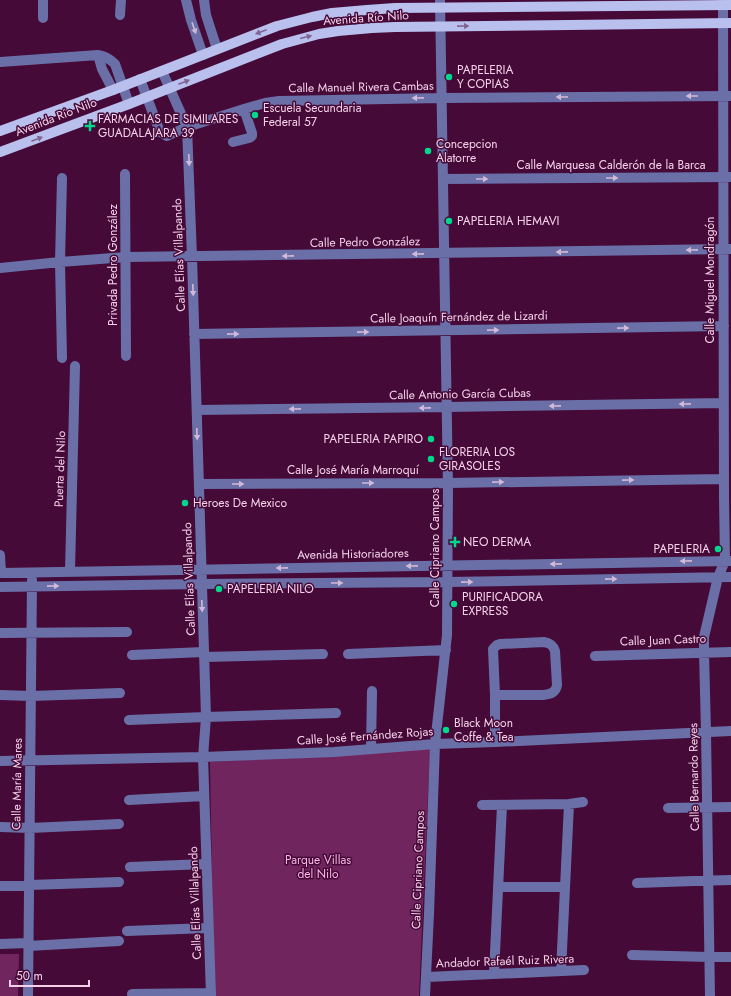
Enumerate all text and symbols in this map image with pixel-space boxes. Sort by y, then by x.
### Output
street label: Avenida Río Nilo [322,6,410,30]
one-way arrow [191,22,197,34]
one-way arrow [457,23,470,29]
one-way arrow [254,30,266,36]
one-way arrow [300,34,312,40]
place label: PAPELERIA Y COPIAS [457,61,513,93]
marker: PAPELERIA Y COPIAS [444,72,454,82]
street label: Calle Manuel Rivera Cambas [288,77,434,97]
one-way arrow [179,79,191,85]
street label: Avenida Río Nilo [13,93,100,141]
one-way arrow [685,93,698,99]
one-way arrow [555,94,568,100]
one-way arrow [412,95,424,102]
place label: Escuela Secundaria Federal 57 [263,99,362,131]
place label: FARMACIAS DE SIMILARES GUADALAJARA 39 [98,110,239,142]
marker: Escuela Secundaria Federal 57 [250,110,260,120]
marker: FARMACIAS DE SIMILARES GUADALAJARA 39 [85,121,95,131]
one-way arrow [31,135,43,141]
place label: Concepcion Alatorre [436,135,498,167]
marker: Concepcion Alatorre [423,146,433,156]
one-way arrow [185,154,192,166]
street label: Calle Marquesa Calderón de la Barca [516,156,706,174]
one-way arrow [606,175,619,181]
one-way arrow [476,176,489,182]
street label: Calle Elías Villalpando [168,198,190,312]
street label: Privada Pedro González [104,204,122,326]
place label: PAPELERIA HEMAVI [457,212,560,230]
marker: PAPELERIA HEMAVI [444,216,454,226]
street label: Calle Miguel Mondragón [701,217,719,343]
street label: Calle Pedro González [310,232,421,252]
one-way arrow [686,246,698,253]
one-way arrow [556,248,568,255]
one-way arrow [411,251,424,257]
one-way arrow [281,253,294,259]
one-way arrow [190,284,196,297]
street label: Calle Joaquín Fernández de Lizardi [370,306,548,328]
one-way arrow [617,325,630,331]
one-way arrow [487,327,500,333]
one-way arrow [357,329,370,335]
one-way arrow [227,331,240,337]
street label: Calle Antonio García Cubas [389,384,531,404]
one-way arrow [678,401,691,407]
one-way arrow [548,403,561,409]
one-way arrow [419,404,431,411]
one-way arrow [288,406,301,412]
one-way arrow [194,428,201,440]
street label: Puerta del Nilo [50,430,70,507]
place label: PAPELERIA PAPIRO [324,430,423,448]
marker: PAPELERIA PAPIRO [426,434,436,444]
place label: FLORERIA LOS GIRASOLES [439,443,516,475]
marker: FLORERIA LOS GIRASOLES [426,454,436,464]
street label: Calle José María Marroquí [287,461,420,479]
one-way arrow [622,477,635,483]
one-way arrow [492,479,505,485]
one-way arrow [362,480,375,486]
one-way arrow [232,481,245,487]
street label: Calle Cipriano Campos [426,489,444,607]
place label: Heroes De Mexico [193,494,287,512]
marker: Heroes De Mexico [180,498,190,508]
street label: Calle Elías Villalpando [178,522,200,636]
place label: NEO DERMA [463,533,531,551]
marker: NEO DERMA [450,537,460,547]
place label: PAPELERIA [654,540,710,558]
street label: Avenida Historiadores [297,544,409,564]
marker: PAPELERIA [713,544,723,554]
one-way arrow [679,558,692,564]
one-way arrow [550,560,562,567]
one-way arrow [405,563,418,569]
one-way arrow [275,565,288,571]
one-way arrow [605,576,618,582]
one-way arrow [461,579,474,585]
place label: PAPELERIA NILO [227,580,314,598]
one-way arrow [331,580,344,586]
one-way arrow [47,583,60,589]
marker: PAPELERIA NILO [214,584,224,594]
place label: PURIFICADORA EXPRESS [462,588,543,620]
marker: PURIFICADORA EXPRESS [449,599,459,609]
one-way arrow [199,600,206,612]
street label: Calle Juan Castro [620,629,707,651]
place label: Black Moon Coffe & Tea [454,714,514,746]
street label: Calle José Fernández Rojas [296,722,434,750]
street label: Calle Bernardo Reyes [684,723,704,831]
marker: Black Moon Coffe & Tea [441,725,451,735]
street label: Calle María Mares [7,738,27,830]
street label: Calle Cipriano Campos [407,810,429,930]
street label: Calle Elías Villalpando [184,846,206,960]
park label: Parque Villas del Nilo [285,851,351,883]
street label: Andador Rafaél Ruiz Rivera [436,950,575,972]
scale bar [10,962,89,988]
text: 50 m [16,967,43,985]

